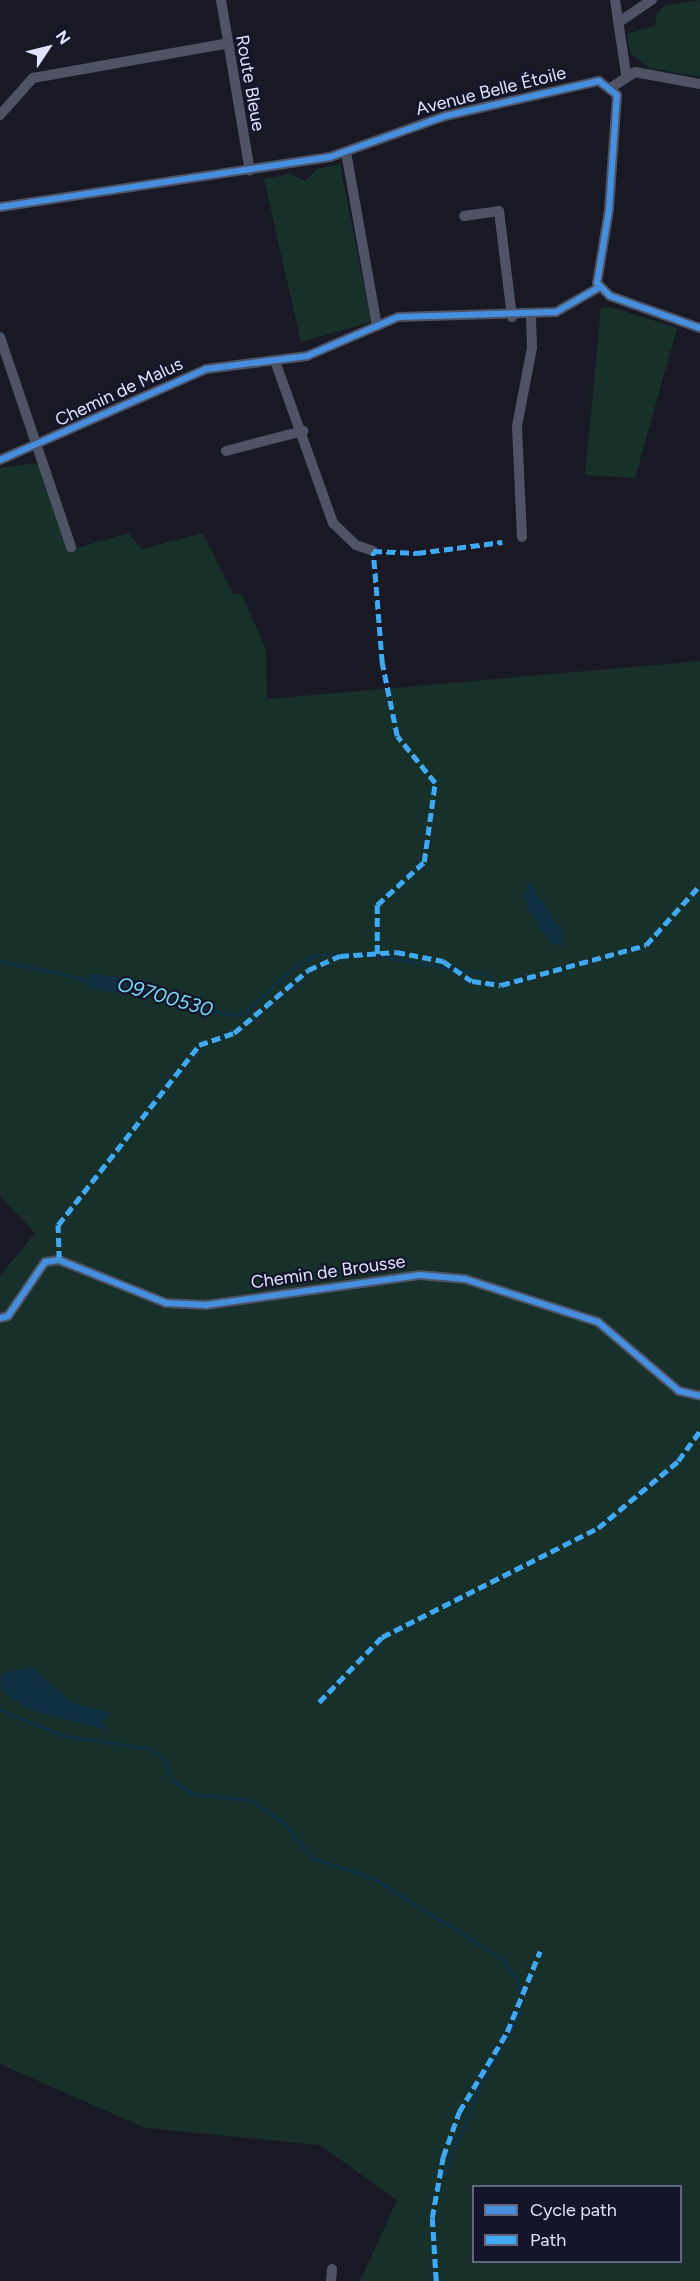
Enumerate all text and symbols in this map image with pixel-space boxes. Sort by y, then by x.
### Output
north arrow [18,18,78,78]
text: N [52,27,74,48]
street label: Route Bleue [231,33,269,133]
street label: Avenue Belle Étoile [414,62,568,120]
street label: Chemin de Malus [52,353,186,431]
water label: O9700530 [114,972,216,1022]
street label: Chemin de Brousse [249,1250,407,1294]
legend [472,2185,682,2263]
text: Cycle path [530,2199,617,2221]
text: Path [530,2229,566,2251]

